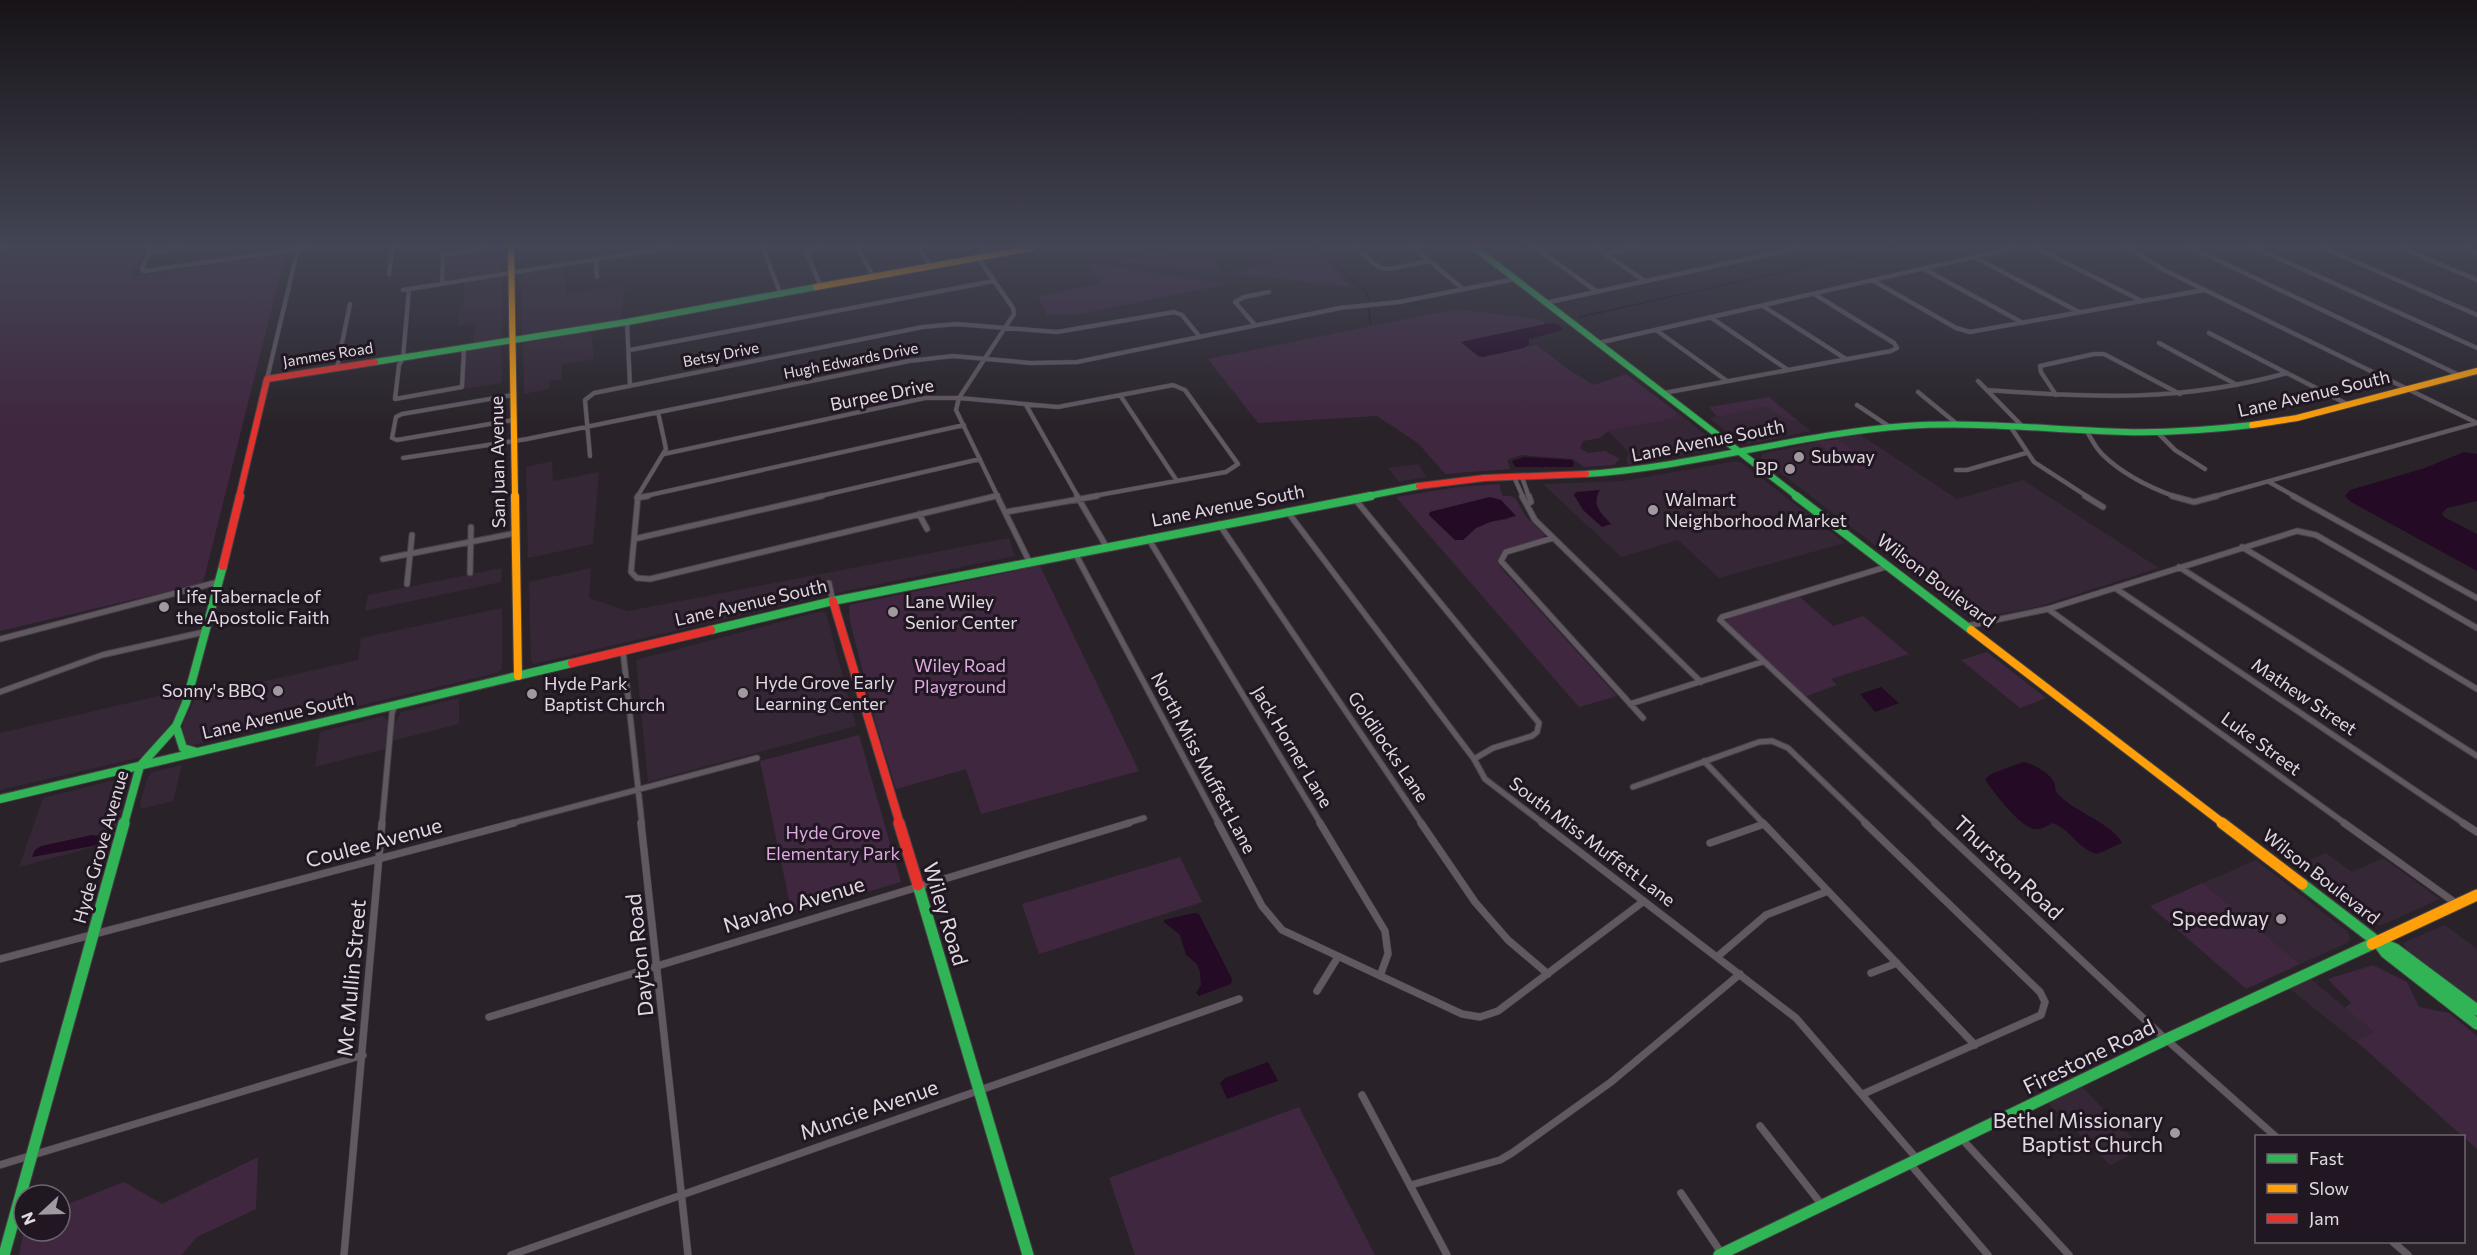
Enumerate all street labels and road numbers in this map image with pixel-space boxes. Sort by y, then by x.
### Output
street label: Jammes Road [281,338,374,370]
street label: Betsy Drive [681,338,760,370]
street label: Hugh Edwards Drive [782,338,920,382]
street label: Lane Avenue South [2236,365,2392,421]
street label: Burpee Drive [828,373,936,415]
street label: San Juan Avenue [485,396,509,528]
street label: Lane Avenue South [1629,414,1786,466]
street label: Lane Avenue South [1149,479,1306,531]
street label: Wilson Boulevard [1873,529,2000,632]
street label: Lane Avenue South [673,574,829,630]
street label: Mathew Street [2248,653,2361,739]
street label: North Miss Muffett Lane [1147,668,1261,857]
street label: Jack Horner Lane [1248,682,1338,811]
street label: Lane Avenue South [200,687,356,743]
street label: Goldilocks Lane [1344,687,1434,806]
street label: Luke Street [2217,707,2306,780]
street label: Hyde Grove Avenue [68,768,132,926]
street label: South Miss Muffett Lane [1505,772,1680,911]
street label: Thurston Road [1949,810,2069,924]
street label: Coulee Avenue [303,811,445,872]
street label: Wilson Boulevard [2259,824,2384,929]
street label: Wiley Road [919,859,974,968]
street label: Navaho Avenue [720,870,867,937]
street label: Dayton Road [620,893,657,1018]
street label: Mc Mullin Street [331,898,370,1058]
street label: Firestone Road [2018,1013,2158,1098]
street label: Muncie Avenue [796,1073,941,1144]

